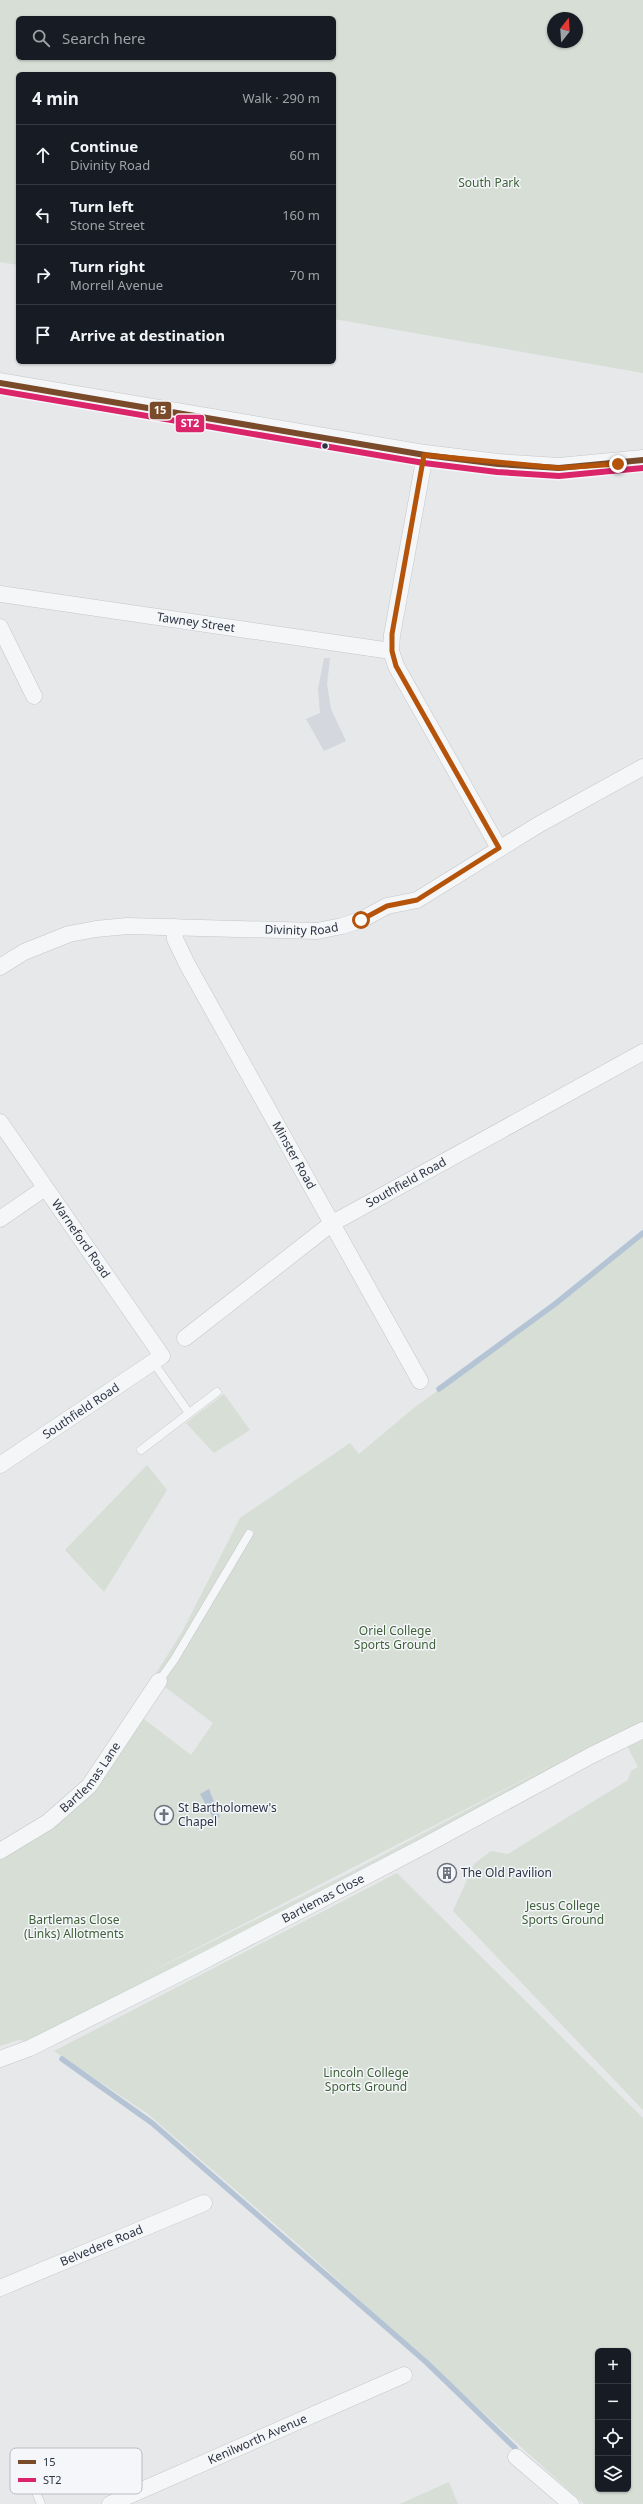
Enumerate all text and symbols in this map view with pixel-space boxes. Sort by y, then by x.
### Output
north arrow [547,12,583,48]
search box [16,16,336,60]
icon: search [30,27,52,49]
text: Search here [62,28,145,48]
text: 4 min [32,87,79,110]
text: Walk · 290 m [242,89,320,107]
text: Continue [70,136,138,156]
icon: ahead [32,144,54,166]
text: 60 m [290,146,320,164]
text: Divinity Road [70,156,150,174]
park label: South Park [458,174,520,191]
text: Turn left [70,196,134,216]
icon: left [32,204,54,226]
text: 160 m [282,206,320,224]
text: Stone Street [70,216,145,234]
text: Turn right [70,256,145,276]
icon: right [32,264,54,286]
text: 70 m [290,266,320,284]
text: Morrell Avenue [70,276,163,294]
icon: arrive [32,324,54,346]
text: Arrive at destination [70,325,225,345]
line badge: 15 [149,401,172,420]
text: 15 [154,402,166,417]
line badge: ST2 [175,414,205,433]
text: ST2 [181,415,199,430]
unlabelled marker [320,441,330,451]
route end [609,455,627,473]
street label: Tawney Street [156,608,237,636]
route start [352,911,370,929]
street label: Divinity Road [264,918,340,939]
street label: Minster Road [269,1118,320,1192]
street label: Southfield Road [363,1153,449,1211]
street label: Warneford Road [48,1196,115,1281]
street label: Southfield Road [39,1379,123,1443]
park label: Oriel College Sports Ground [354,1622,436,1653]
street label: Bartlemas Lane [56,1738,124,1816]
place label: St Bartholomew's Chapel [178,1799,277,1830]
church icon: St Bartholomew's Chapel [153,1804,175,1826]
building icon: The Old Pavilion [436,1862,458,1884]
place label: The Old Pavilion [461,1864,552,1881]
street label: Bartlemas Close [279,1869,367,1927]
park label: Jesus College Sports Ground [522,1897,604,1928]
park label: Bartlemas Close (Links) Allotments [24,1911,124,1942]
park label: Lincoln College Sports Ground [323,2064,409,2095]
street label: Belvedere Road [57,2220,145,2270]
map controls [595,2348,631,2492]
button: + [595,2348,631,2384]
button: − [595,2384,631,2420]
street label: Kenilworth Avenue [205,2410,310,2468]
button: locate [595,2420,631,2456]
legend [10,2448,142,2494]
text: 15 [43,2454,56,2469]
button: layers [595,2456,631,2492]
text: ST2 [43,2472,61,2487]

